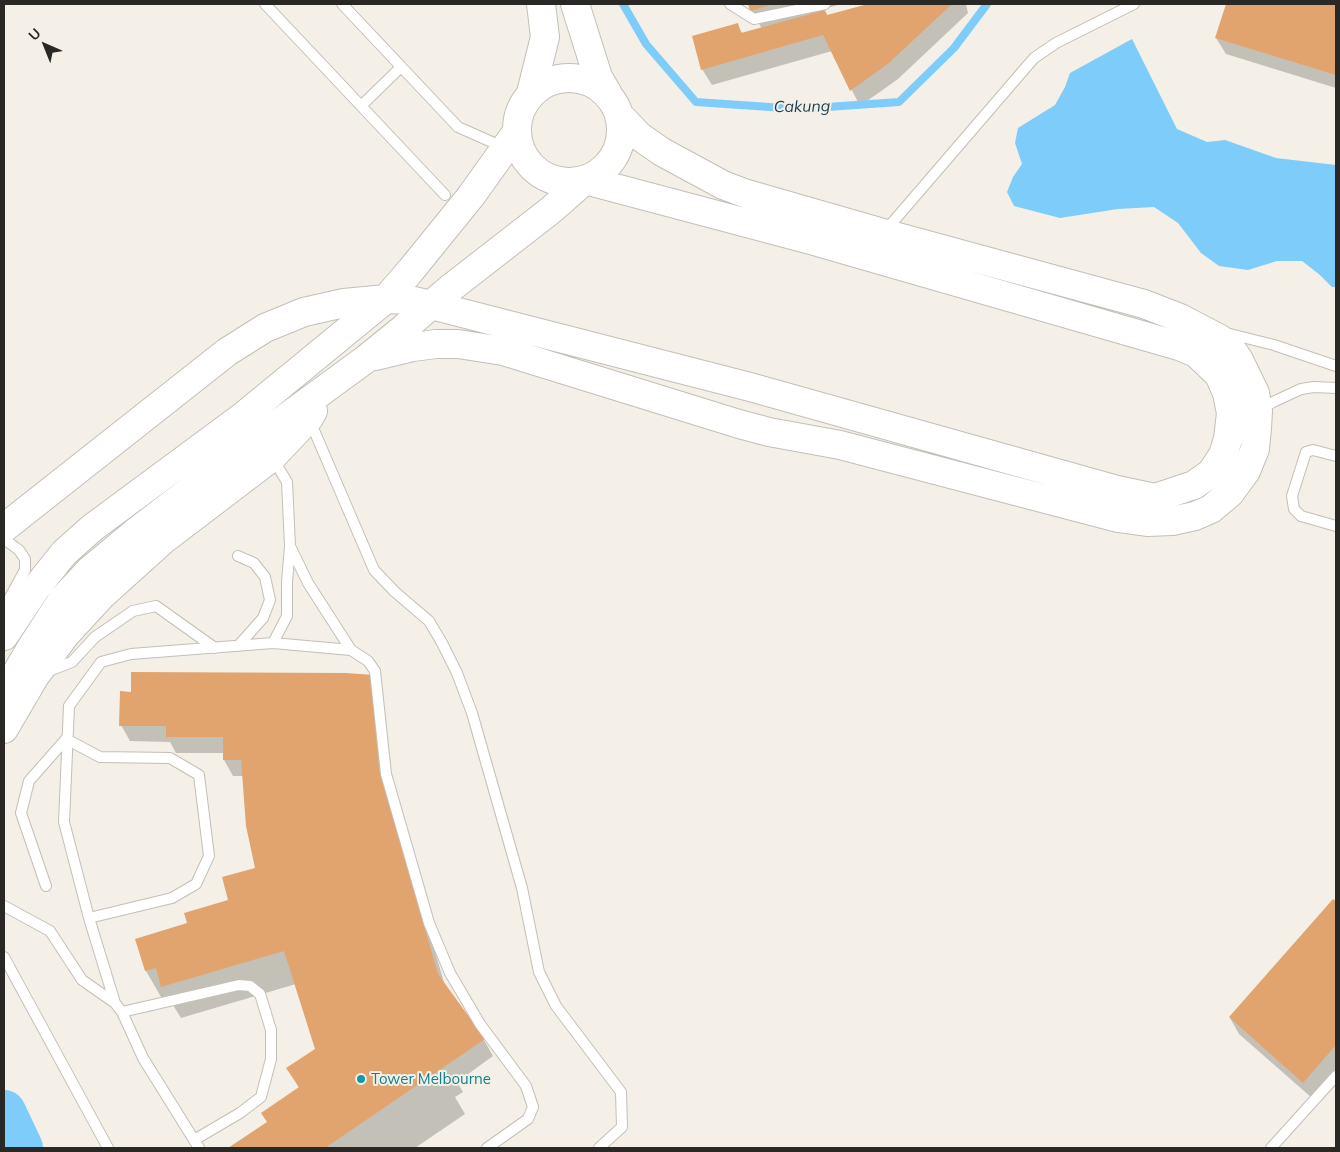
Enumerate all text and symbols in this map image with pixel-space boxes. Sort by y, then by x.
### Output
north arrow [20,20,70,70]
text: U [25,24,45,44]
water label: Cakung [773,97,831,117]
place label: Tower Melbourne [371,1070,491,1088]
marker: Tower Melbourne [355,1073,367,1085]

